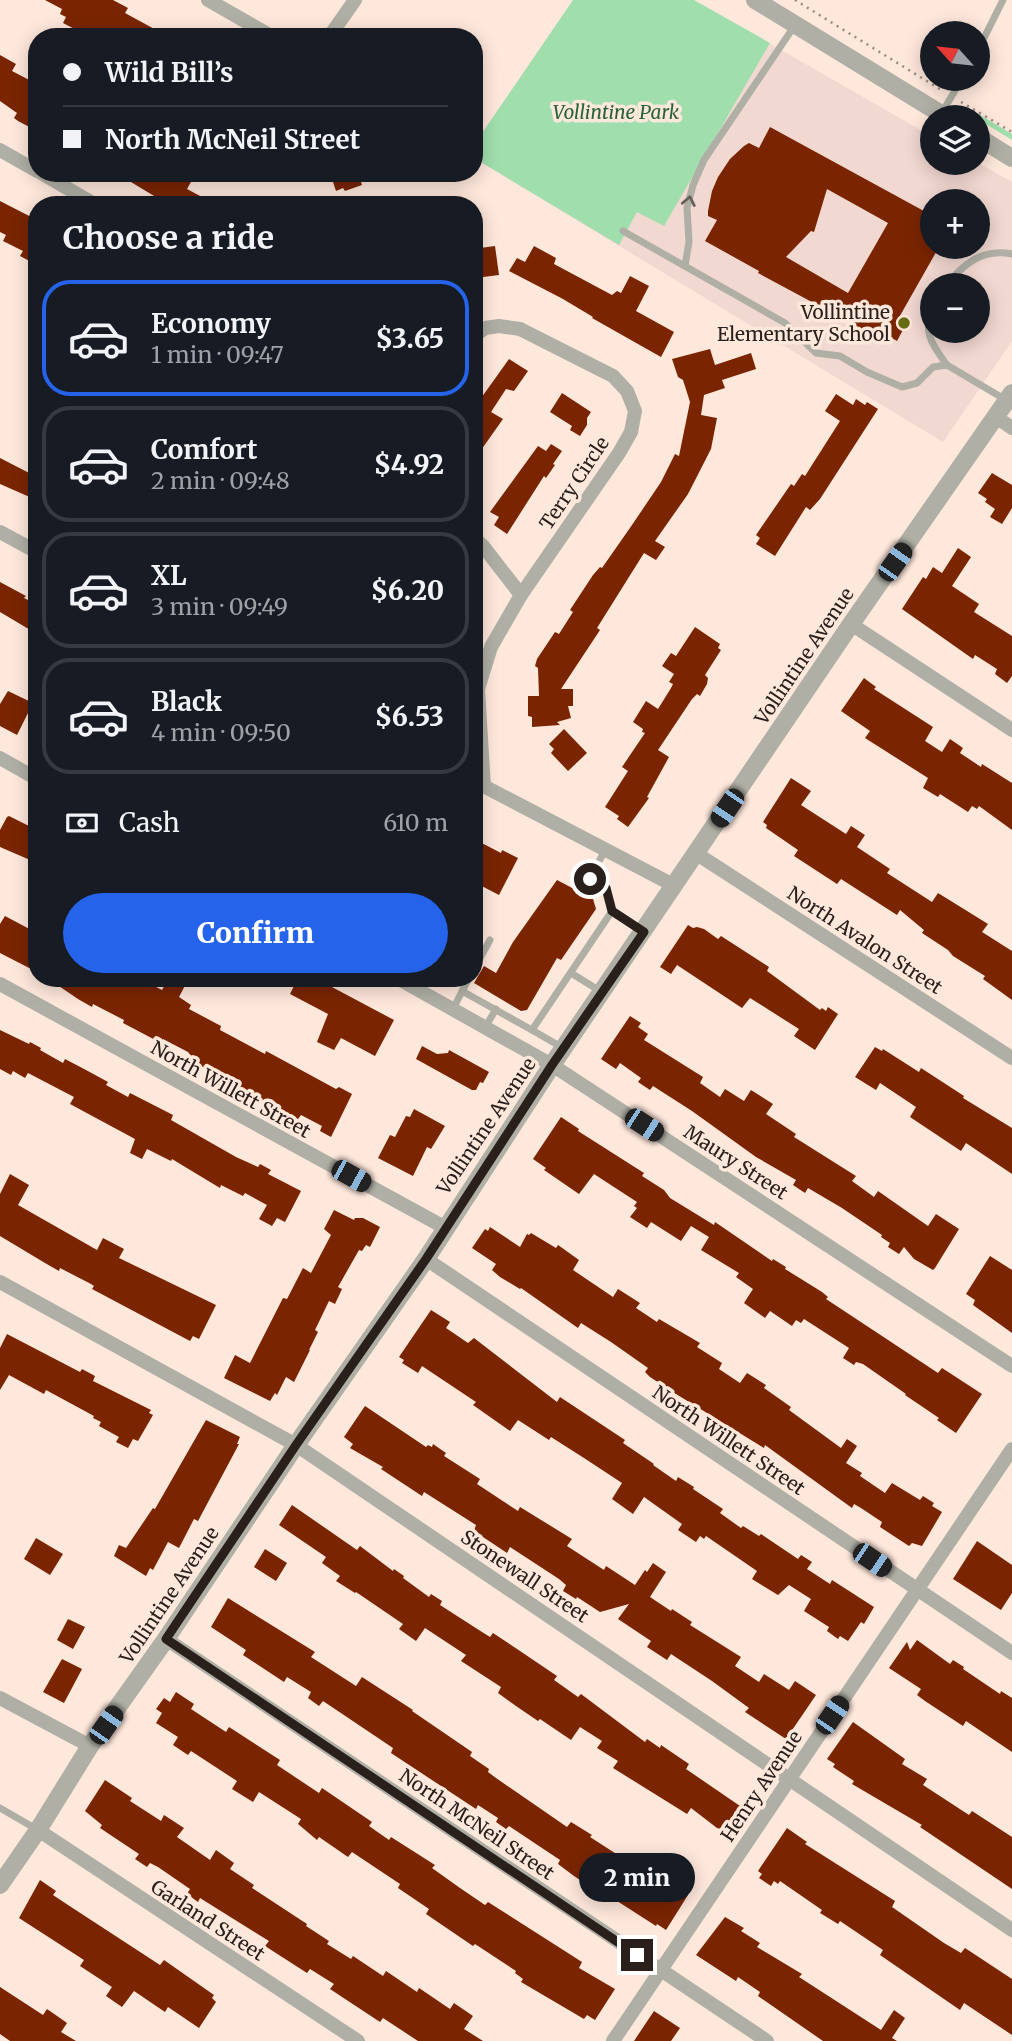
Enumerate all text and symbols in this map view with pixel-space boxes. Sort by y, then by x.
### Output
north arrow [920,21,990,91]
map controls [920,21,990,343]
text: Wild Bill’s [105,56,233,89]
park label: Vollintine Park [553,100,680,124]
button: layers [920,105,990,175]
text: North McNeil Street [105,123,360,156]
button: + [920,189,990,259]
one-way arrow [681,195,696,207]
text: Choose a ride [63,218,274,258]
button: − [920,273,990,343]
place label: Vollintine Elementary School [717,300,890,346]
icon: car [67,307,130,370]
text: Economy [151,307,271,340]
marker: Vollintine Elementary School [896,315,912,331]
text: $3.65 [376,322,444,355]
text: 1 min · 09:47 [151,340,284,369]
street label: Terry Circle [534,432,614,534]
icon: car [67,433,130,496]
text: Comfort [151,433,257,466]
text: $4.92 [374,448,444,481]
text: 2 min · 09:48 [151,466,290,495]
car [875,539,916,585]
icon: car [67,559,130,622]
text: XL [151,559,187,592]
text: $6.20 [371,574,444,607]
street label: Vollintine Avenue [749,583,859,730]
text: 3 min · 09:49 [151,592,288,621]
icon: car [67,685,130,748]
text: Black [151,685,222,718]
text: $6.53 [375,700,444,733]
text: 4 min · 09:50 [151,718,291,747]
car [707,785,748,831]
icon: cash [63,804,101,842]
text: Cash [119,806,180,839]
text: 610 m [383,808,448,837]
route start [574,863,606,895]
street label: North Avalon Street [783,881,948,999]
button: Confirm [63,893,448,973]
street label: North Willett Street [147,1035,316,1143]
street label: Vollintine Avenue [431,1053,541,1200]
car [621,1105,668,1145]
street label: Maury Street [679,1119,793,1205]
car [328,1157,375,1195]
street label: North Willett Street [648,1380,810,1500]
street label: Vollintine Avenue [114,1522,224,1669]
street label: Stonewall Street [457,1524,594,1628]
car [849,1540,896,1580]
car [812,1692,853,1738]
car [86,1702,127,1748]
street label: Henry Avenue [715,1726,807,1846]
street label: North McNeil Street [395,1763,560,1885]
callout: 2 min [579,1854,695,1902]
text: 2 min [604,1863,670,1892]
street label: Garland Street [147,1874,270,1966]
route end [621,1939,653,1971]

